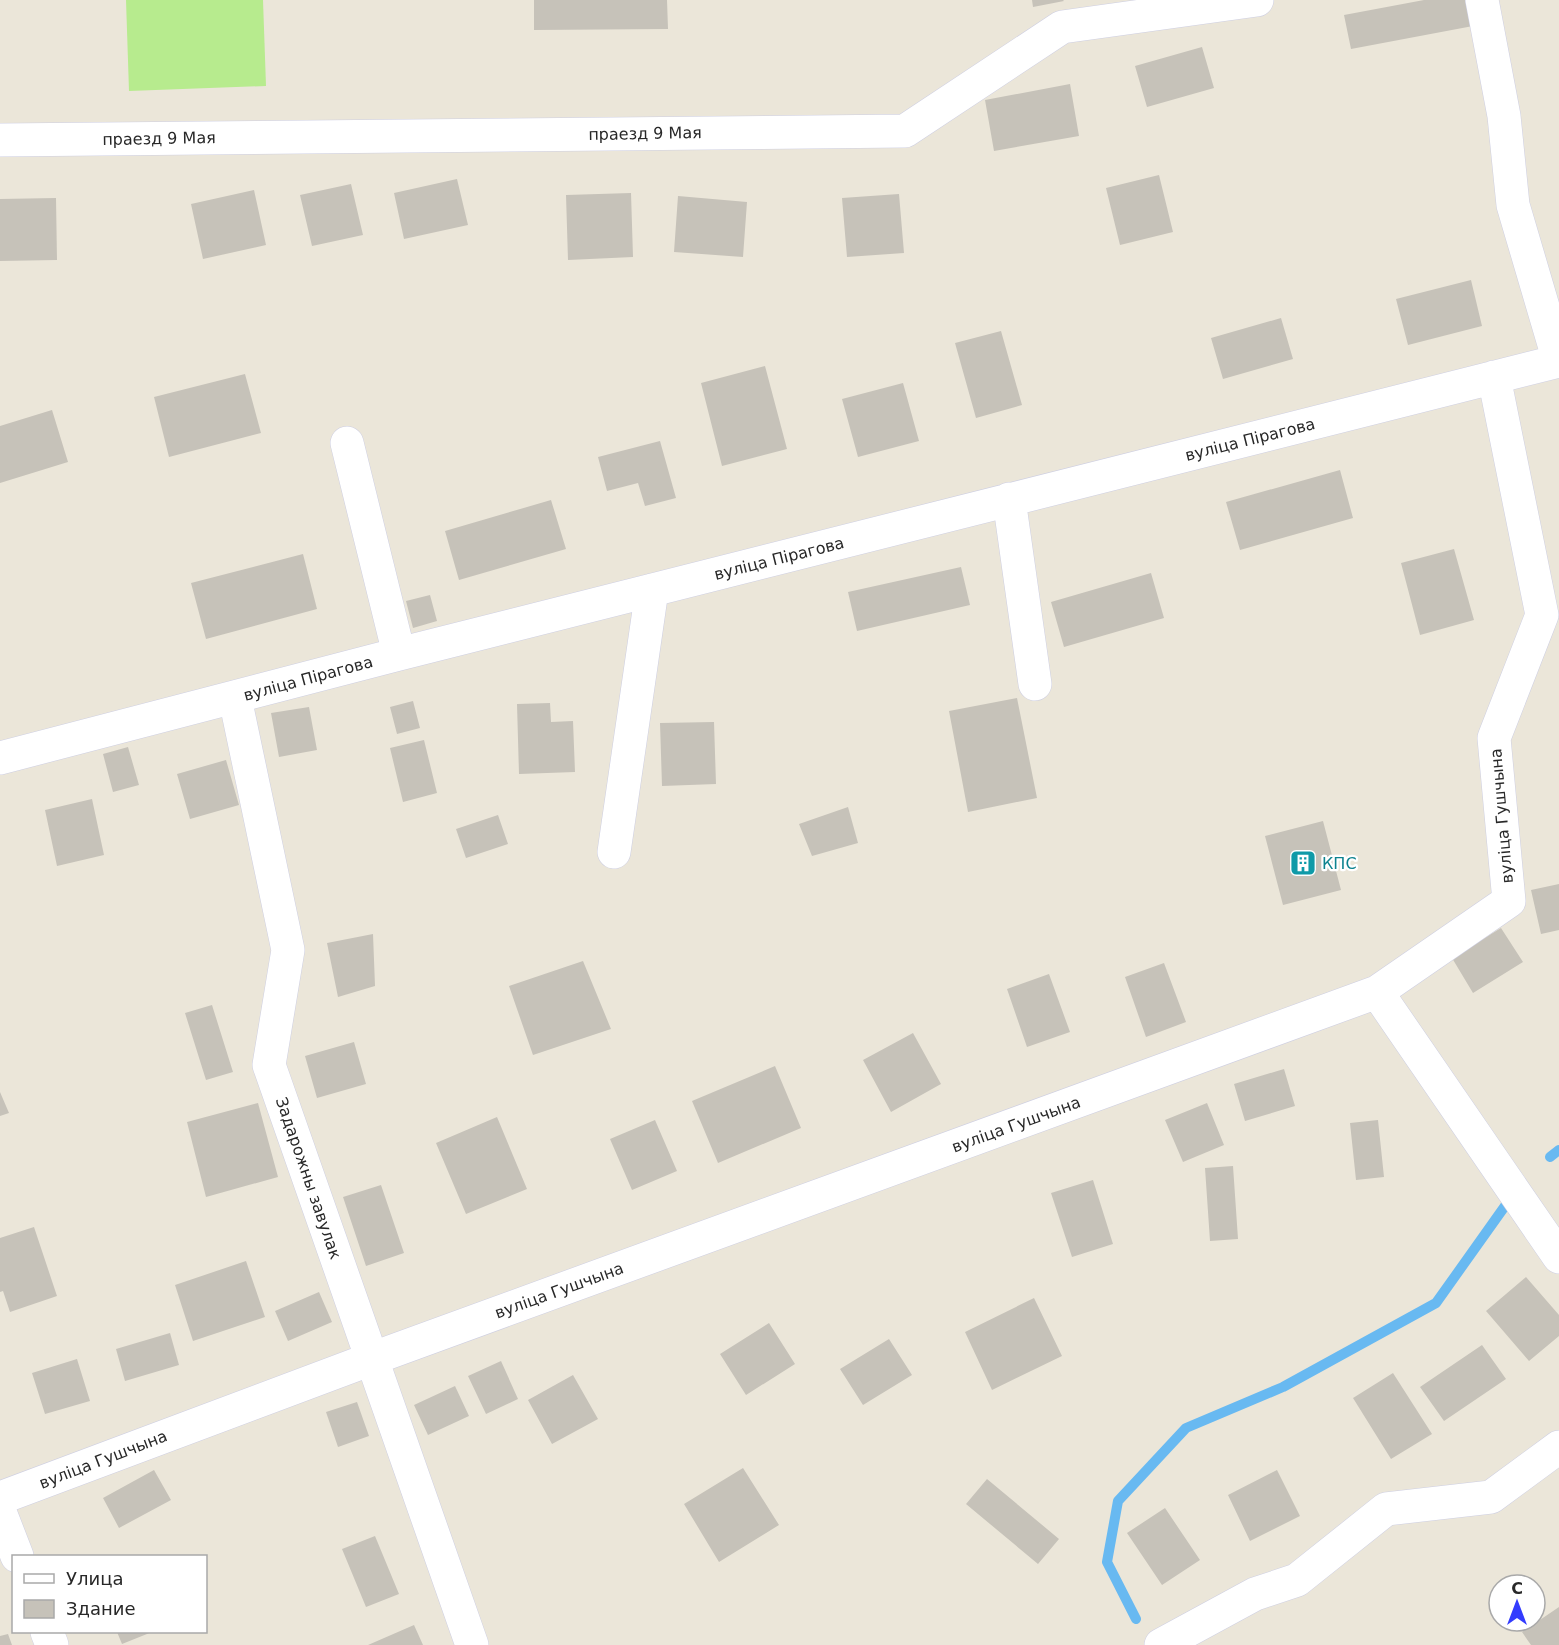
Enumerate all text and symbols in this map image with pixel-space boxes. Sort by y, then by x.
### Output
street label: праезд 9 Мая [588,123,702,144]
street label: праезд 9 Мая [102,128,216,149]
street label: вуліца Пірагова [1183,414,1317,465]
street label: вуліца Пірагова [712,533,846,584]
street label: вуліца Пірагова [241,652,375,705]
street label: вуліца Гушчына [1486,748,1517,884]
building icon: КПС [1288,848,1318,878]
place label: КПС [1322,854,1357,873]
street label: вуліца Гушчына [949,1092,1083,1157]
street label: Задарожны завулак [272,1095,345,1262]
street label: вуліца Гушчына [492,1258,626,1323]
street label: вуліца Гушчына [36,1426,170,1493]
legend [12,1555,207,1633]
text: Улица [66,1568,123,1589]
north arrow [1487,1573,1547,1633]
text: С [1511,1579,1523,1598]
text: Здание [66,1598,136,1619]

